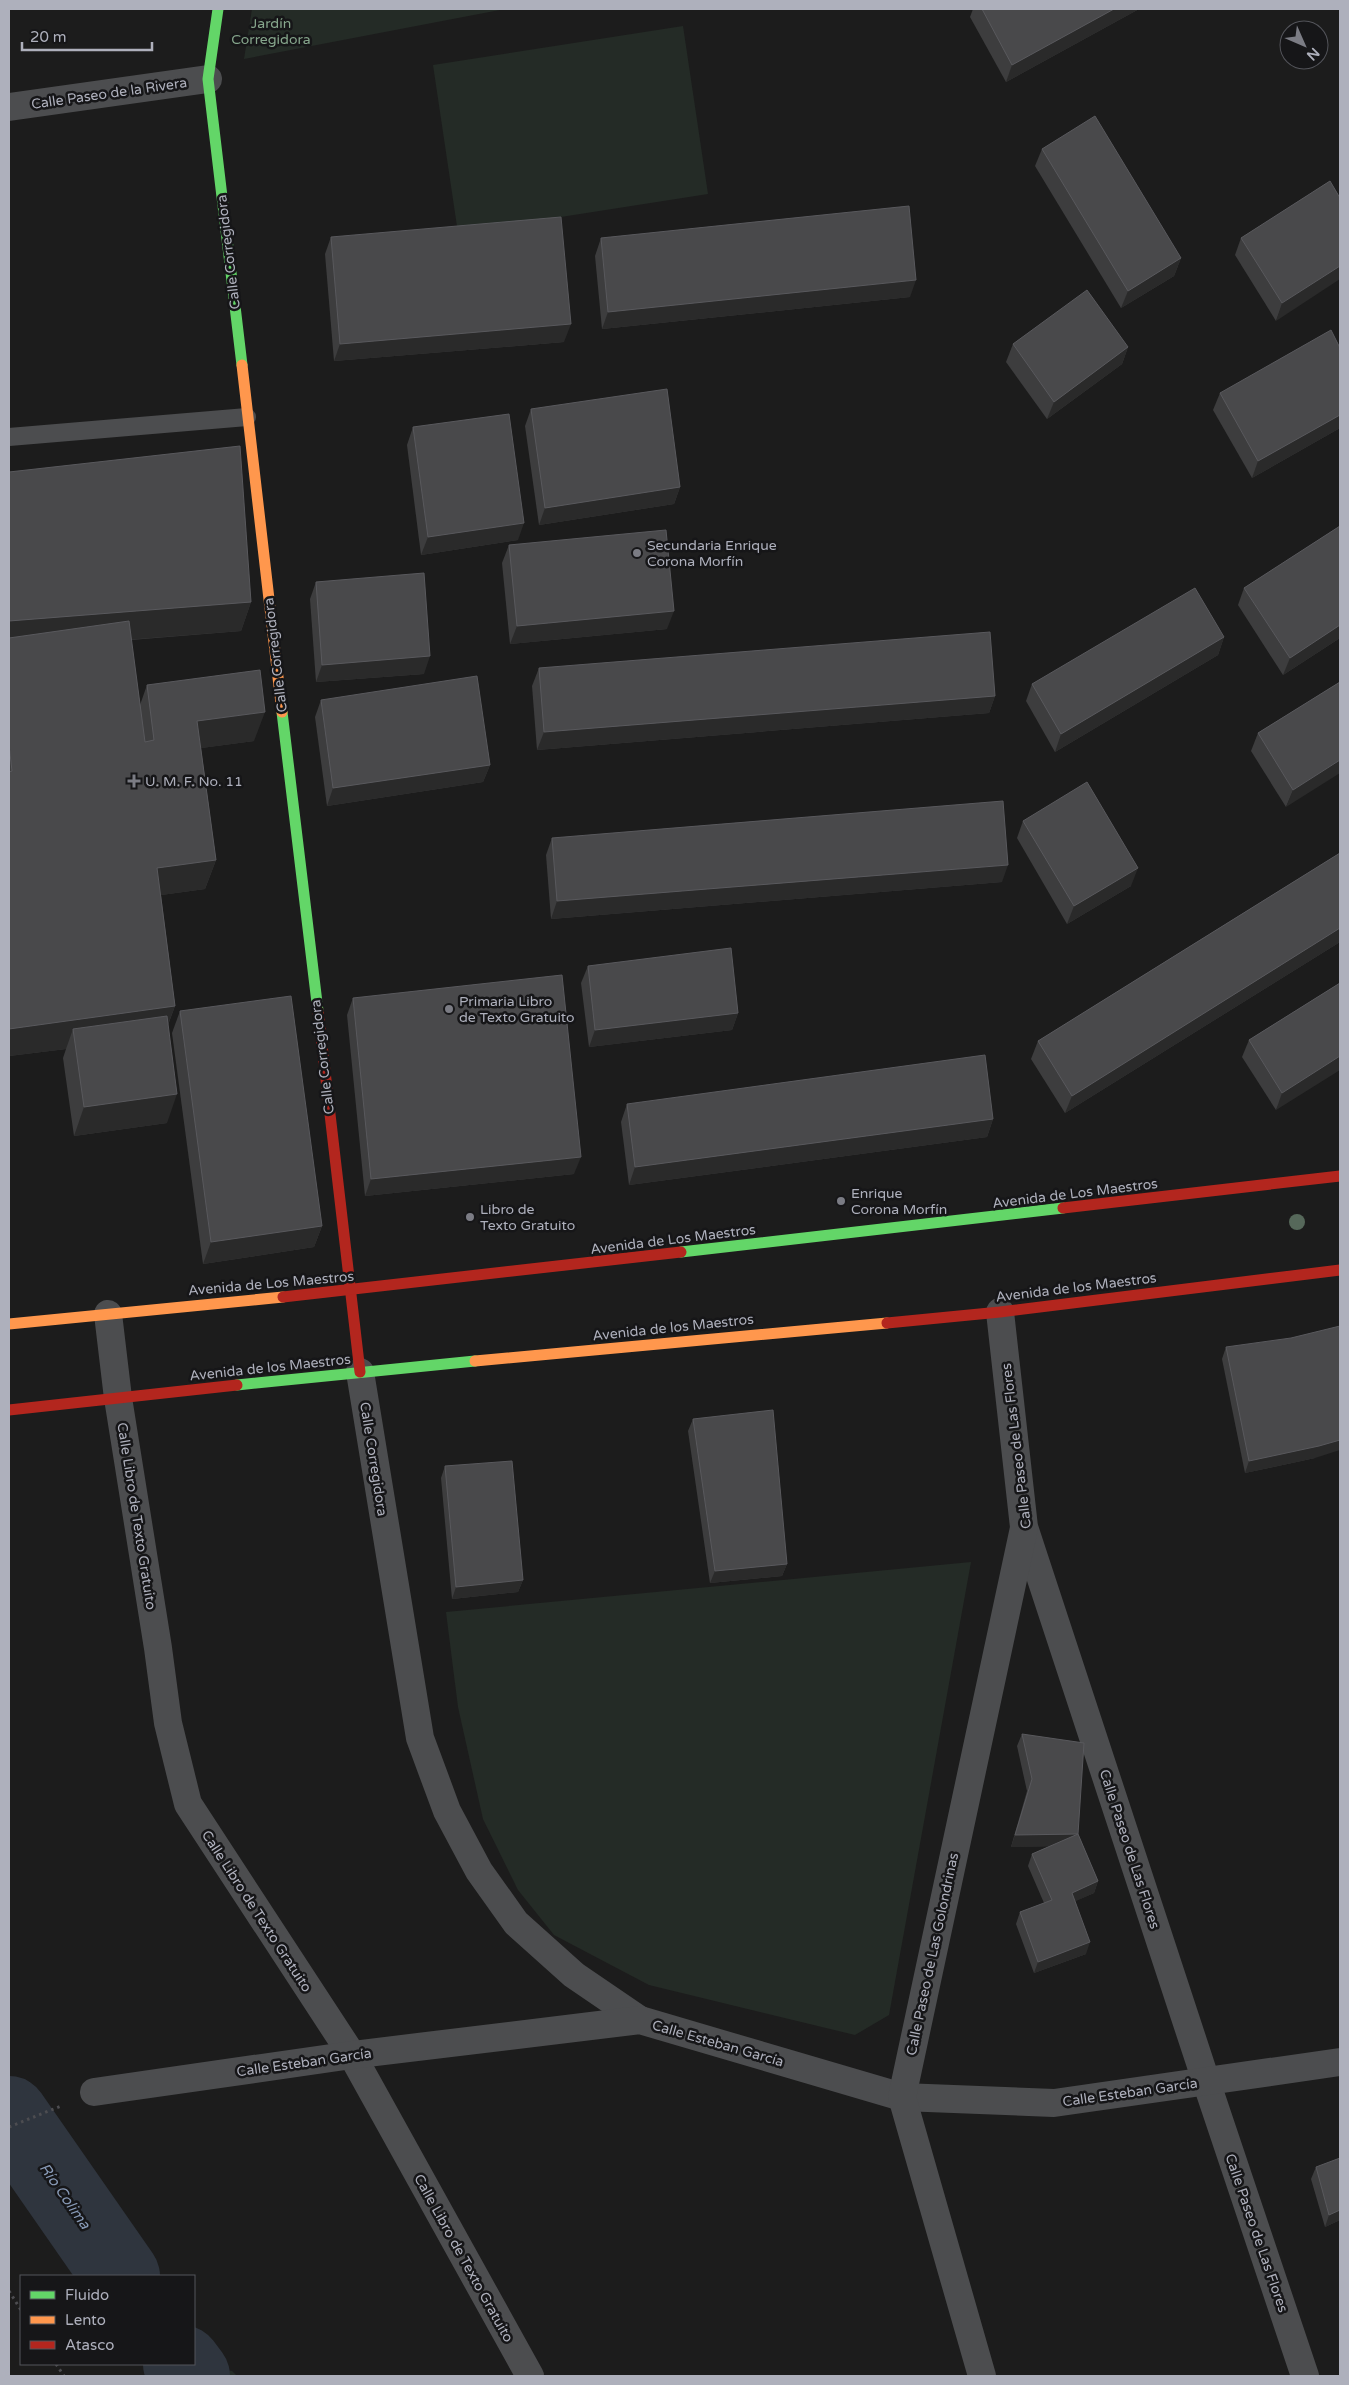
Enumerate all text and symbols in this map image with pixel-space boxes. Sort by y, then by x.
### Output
park label: Jardín Corregidora [231,15,311,48]
scale bar [22,20,152,52]
north arrow [1279,20,1329,70]
text: 20 m [30,28,67,46]
text: N [1303,44,1323,64]
street label: Calle Paseo de la Rivera [30,74,188,113]
street label: Calle Corregidora [213,194,244,310]
place label: Secundaria Enrique Corona Morfín [647,537,777,570]
marker: Secundaria Enrique Corona Morfín [631,547,643,559]
street label: Calle Corregidora [260,597,291,713]
place label: U. M. F. No. 11 [145,773,243,790]
marker: U. M. F. No. 11 [127,774,141,788]
place label: Primaria Libro de Texto Gratuito [459,993,575,1026]
street label: Calle Corregidora [307,999,338,1115]
marker: Primaria Libro de Texto Gratuito [443,1003,455,1015]
street label: Avenida de Los Maestros [991,1175,1159,1212]
place label: Enrique Corona Morfín [851,1185,947,1218]
marker: Enrique Corona Morfín [835,1195,847,1207]
place label: Libro de Texto Gratuito [480,1201,575,1234]
marker: Libro de Texto Gratuito [464,1211,476,1223]
street label: Avenida de Los Maestros [589,1221,757,1258]
street label: Avenida de Los Maestros [187,1268,355,1299]
street label: Avenida de los Maestros [995,1269,1158,1306]
street label: Avenida de los Maestros [592,1311,755,1344]
street label: Avenida de los Maestros [189,1351,352,1384]
street label: Calle Paseo de Las Flores [998,1362,1035,1530]
street label: Calle Corregidora [356,1401,391,1517]
street label: Calle Libro de Texto Gratuito [113,1421,160,1611]
street label: Calle Paseo de Las Flores [1096,1767,1163,1931]
street label: Calle Libro de Texto Gratuito [198,1827,315,1995]
street label: Calle Paseo de Las Golondrinas [903,1851,962,2057]
street label: Calle Esteban García [650,2017,786,2070]
street label: Calle Esteban García [235,2045,373,2080]
street label: Calle Esteban García [1061,2075,1199,2110]
street label: Calle Paseo de Las Flores [1221,2152,1292,2315]
water label: Río Colima [36,2160,95,2233]
street label: Calle Libro de Texto Gratuito [410,2171,517,2345]
legend [20,2275,195,2365]
text: Fluido [65,2286,109,2304]
text: Lento [65,2311,106,2329]
text: Atasco [65,2336,114,2354]

